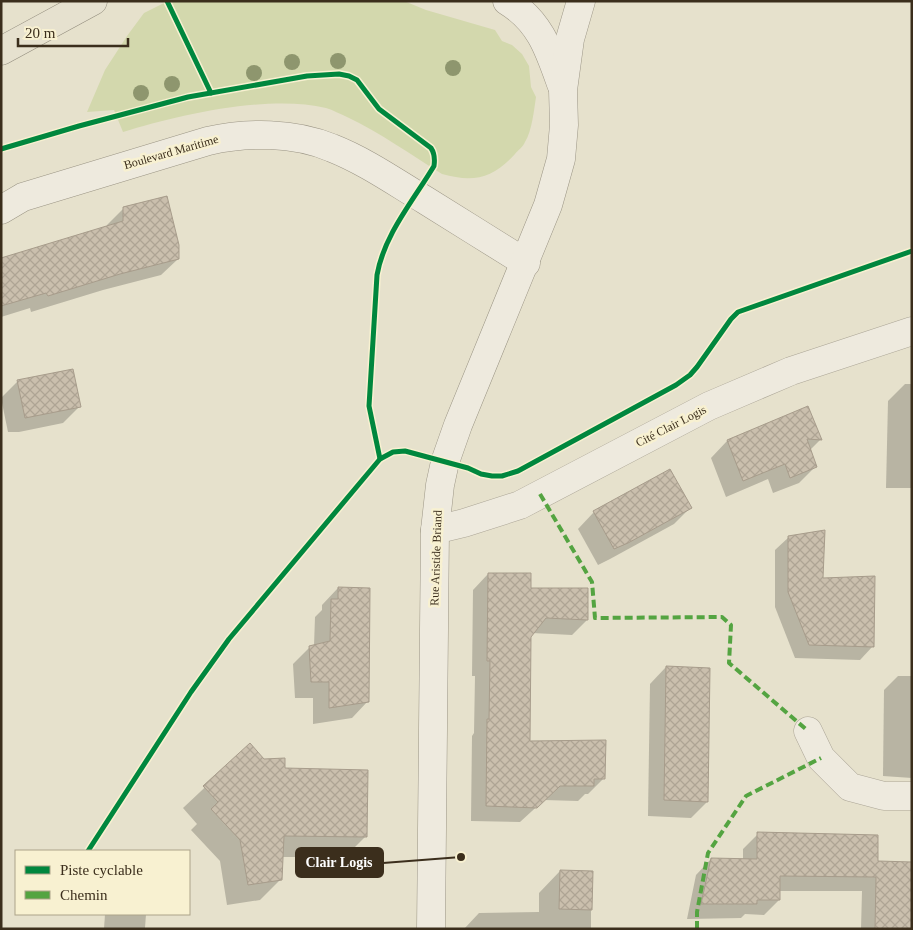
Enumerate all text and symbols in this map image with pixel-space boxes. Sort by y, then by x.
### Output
scale bar [18,15,128,47]
text: 20 m [25,25,56,41]
street label: Boulevard Maritime [122,132,220,172]
street label: Cité Clair Logis [633,402,709,450]
street label: Rue Aristide Briand [427,510,445,606]
callout: Clair Logis [296,848,383,877]
legend [15,850,190,915]
text: Clair Logis [305,855,373,870]
text: Piste cyclable [60,862,143,878]
text: Chemin [60,887,108,903]

